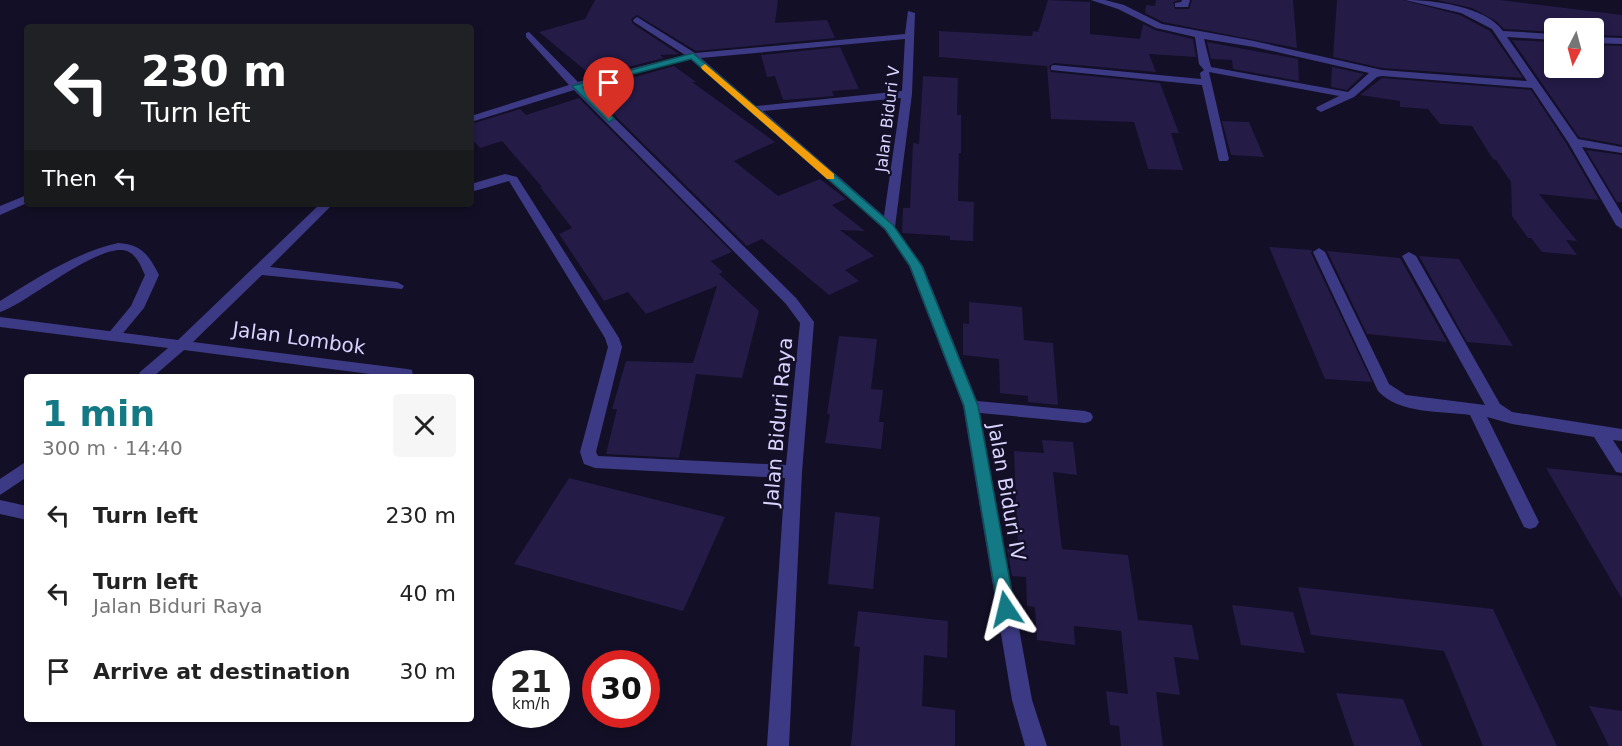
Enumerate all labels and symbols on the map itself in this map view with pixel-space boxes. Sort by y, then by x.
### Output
north arrow [1544,18,1604,78]
pin [583,57,634,119]
street label: Jalan Biduri V [871,65,903,174]
street label: Jalan Lombok [229,317,367,359]
street label: Jalan Biduri Raya [758,336,797,510]
street label: Jalan Biduri IV [983,419,1031,563]
position arrow [974,577,1038,641]
speed limit sign: 30 [582,650,660,728]

